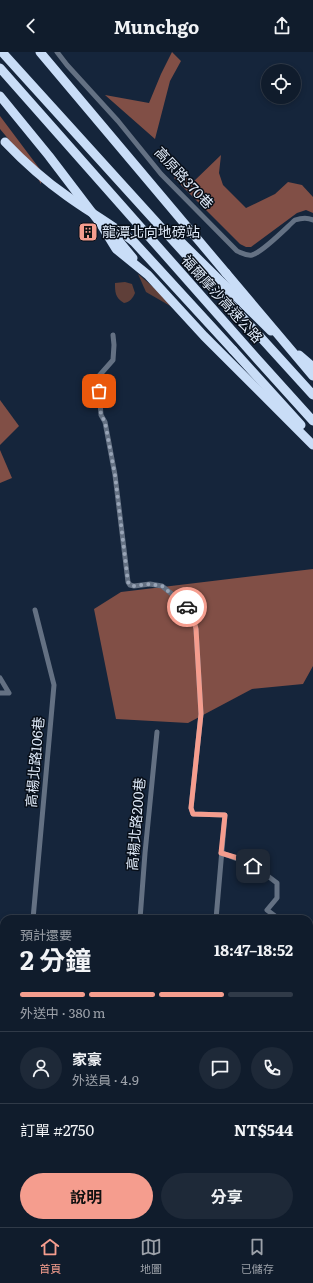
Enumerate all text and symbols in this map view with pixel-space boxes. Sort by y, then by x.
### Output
text: Munchgo [114,13,199,40]
icon: back [20,15,42,37]
icon: share [271,15,293,37]
map controls [261,64,301,104]
button: locate [261,64,301,104]
street label: 高原路370巷 [151,142,219,213]
building icon: 龍潭北向地磅站 [77,221,99,243]
place label: 龍潭北向地磅站 [102,221,200,241]
street label: 福爾摩沙高速公路 [178,250,268,347]
pin [82,374,116,408]
icon: bag [88,380,110,402]
courier [167,587,207,627]
icon: car [176,596,198,618]
street label: 高楊北路106巷 [20,716,48,808]
street label: 高楊北路200巷 [121,777,149,871]
pin [236,849,270,883]
icon: home [242,855,264,877]
text: 預計還要 [20,925,72,944]
text: 18:47–18:52 [214,938,293,961]
text: 2 分鐘 [20,939,91,978]
text: 外送中 · 380 m [20,1003,105,1022]
button: person [20,1047,62,1089]
text: 家豪 [72,1047,102,1070]
button: chat [199,1047,241,1089]
button: phone [251,1047,293,1089]
text: 外送員 · 4.9 [72,1070,139,1089]
text: 訂單 #2750 [20,1118,94,1141]
text: NT$544 [234,1118,293,1141]
button: 說明 [20,1173,153,1219]
button: 分享 [161,1173,293,1219]
tab: 首頁 [39,1236,61,1276]
tab: 地圖 [140,1236,162,1276]
tab: 已儲存 [241,1236,274,1276]

